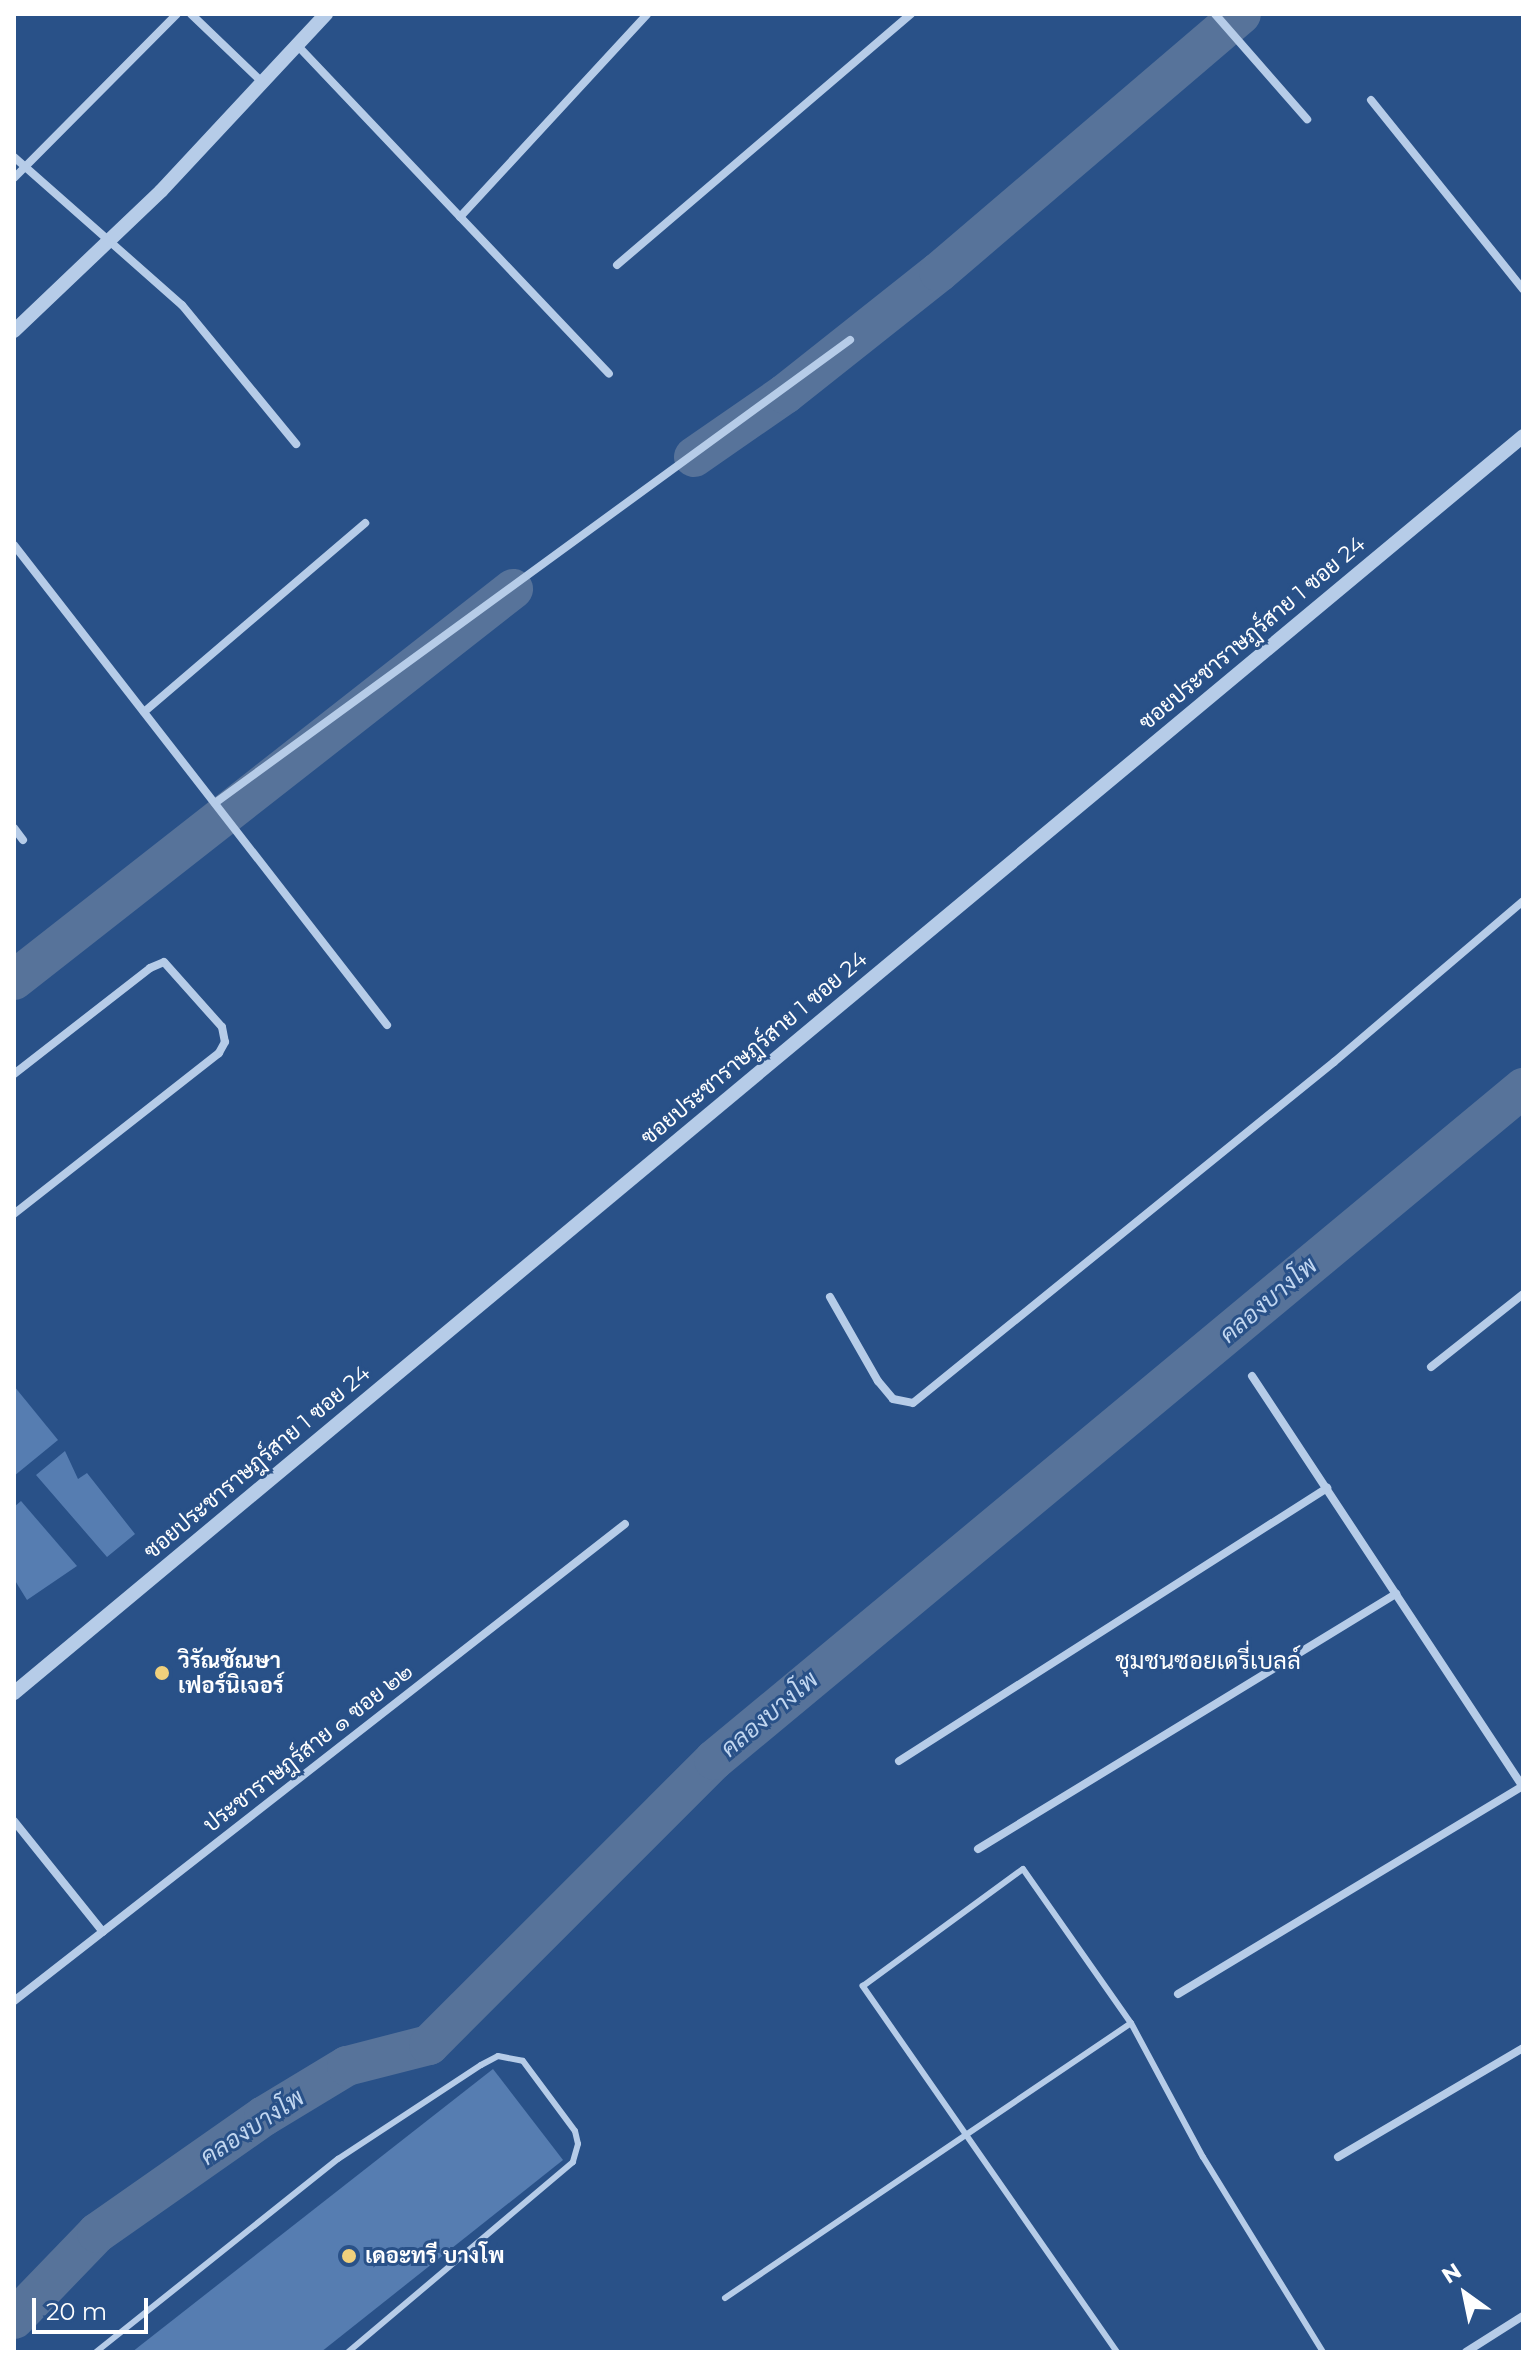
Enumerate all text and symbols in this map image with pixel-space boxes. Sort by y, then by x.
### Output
street label: ซอยประชาราษฎร์สาย 1 ซอย 24 [1134,531,1370,735]
street label: ซอยประชาราษฎร์สาย 1 ซอย 24 [636,946,872,1150]
water label: คลองบางโพ [1214,1251,1322,1349]
street label: ซอยประชาราษฎร์สาย 1 ซอย 24 [139,1360,375,1564]
place label: วิรัณชัณษา เฟอร์นิเจอร์ [178,1647,284,1698]
district label: ชุมชนซอยเดรี่เบลล์ [1115,1647,1301,1675]
street label: ประชาราษฎร์สาย ๑ ซอย ๒๒ [198,1658,418,1838]
marker: วิรัณชัณษา เฟอร์นิเจอร์ [153,1664,171,1682]
water label: คลองบางโพ [715,1665,823,1763]
water label: คลองบางโพ [195,2083,309,2171]
place label: เดอะทรี บางโพ [365,2243,504,2269]
marker: เดอะทรี บางโพ [340,2247,358,2265]
north arrow [1425,2254,1505,2334]
text: N [1437,2257,1466,2290]
scale bar [36,2282,152,2332]
text: 20 m [46,2297,107,2326]

